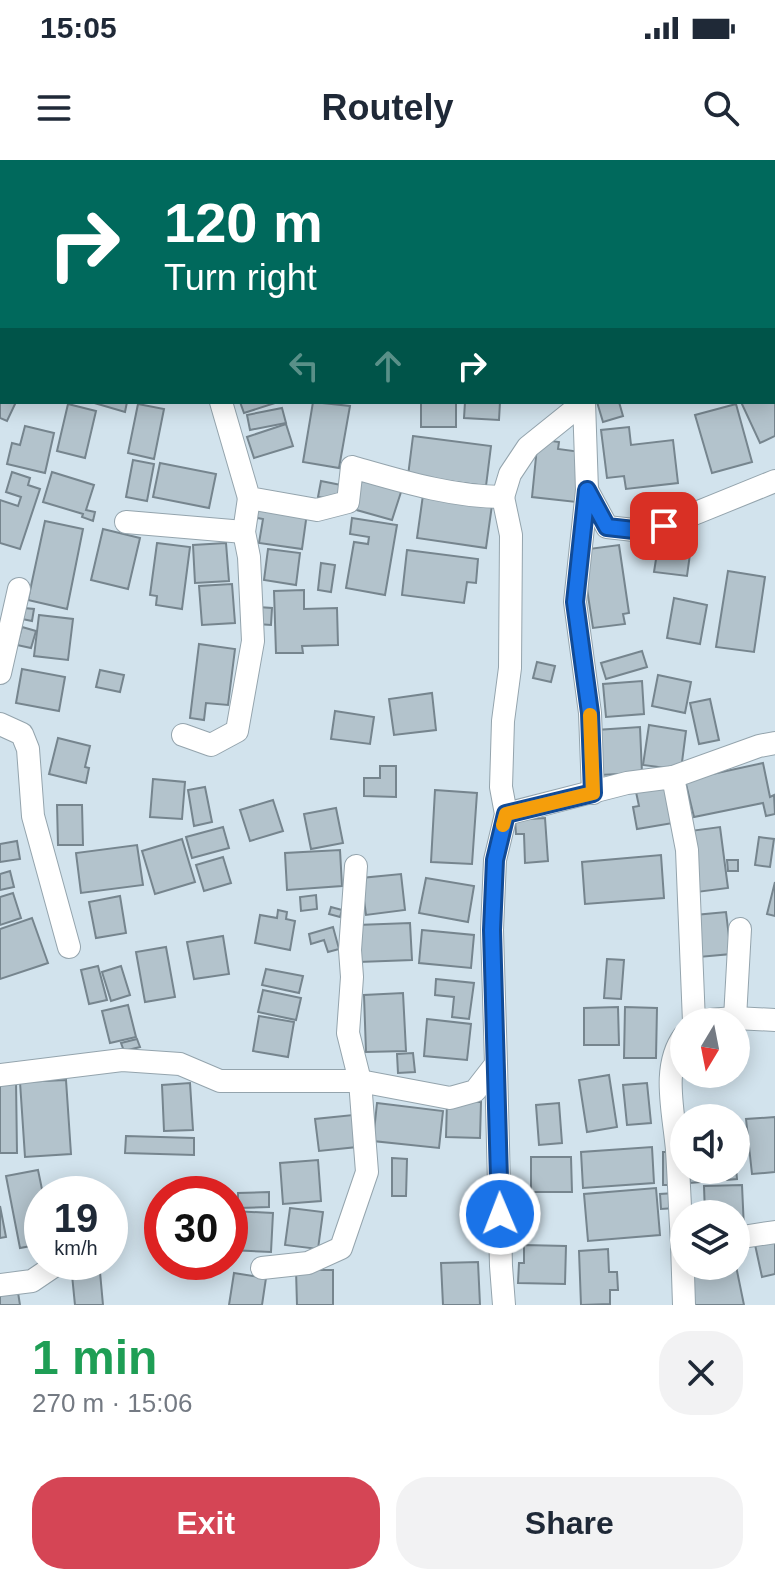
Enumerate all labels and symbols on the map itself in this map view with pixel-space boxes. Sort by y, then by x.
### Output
pin [630,492,698,560]
north arrow [670,1008,750,1088]
position arrow [458,1172,542,1256]
speed limit sign: 30 [144,1176,248,1280]

